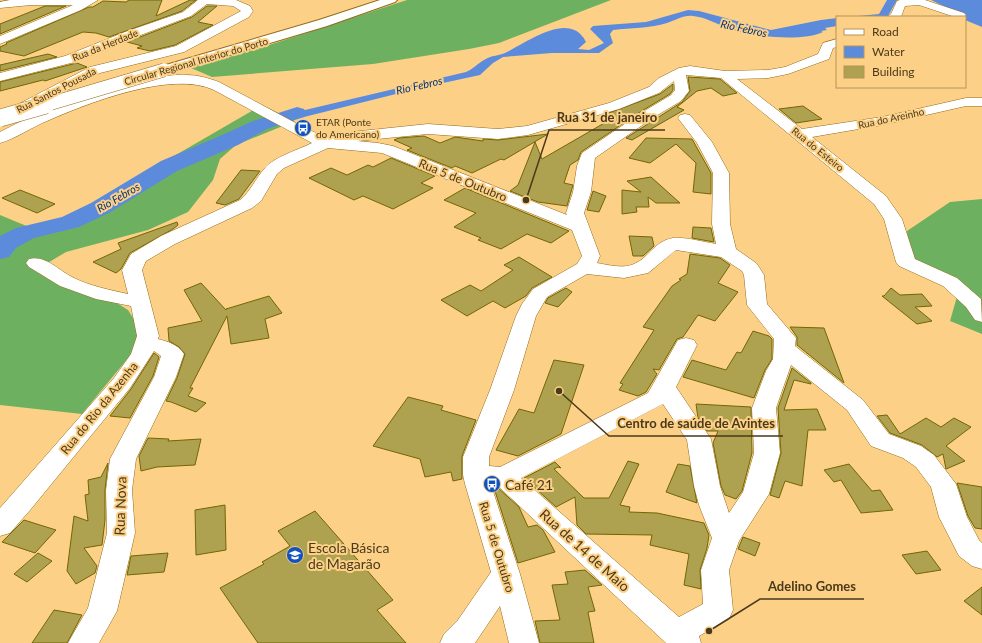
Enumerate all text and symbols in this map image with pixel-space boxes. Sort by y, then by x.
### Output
legend [836,16,966,88]
water label: Rio Febros [720,17,769,39]
text: Road [872,24,899,39]
street label: Rua da Herdade [70,26,140,64]
street label: Circular Regional Interior do Porto [123,35,270,87]
text: Water [872,44,905,59]
text: Building [872,64,915,79]
street label: Rua Santos Pousada [14,65,98,115]
water label: Rio Febros [395,73,444,97]
callout: Rua 31 de janeiro [549,105,665,130]
street label: Rua do Areinho [857,105,926,131]
text: Rua 31 de janeiro [557,109,658,125]
place label: ETAR (Ponte do Americano) [316,116,379,140]
bus stop icon: ETAR (Ponte do Americano) [293,118,313,138]
street label: Rua do Esteiro [790,124,847,174]
street label: Rua 5 de Outubro [417,155,510,205]
water label: Rio Febros [94,179,142,214]
street label: Rua do Rio da Azenha [57,359,141,457]
callout: Centro de saúde de Avintes [609,411,783,436]
text: Centro de saúde de Avintes [617,415,775,431]
bus stop icon: Café 21 [482,474,502,494]
street label: Rua Nova [110,476,130,536]
place label: Café 21 [505,476,553,493]
street label: Rua 5 de Outubro [476,500,518,594]
street label: Rua de 14 de Maio [536,505,634,595]
place label: Escola Básica de Magarão [308,539,389,572]
school or university icon: Escola Básica de Magarão [285,545,305,565]
callout: Adelino Gomes [760,574,864,599]
text: Adelino Gomes [767,578,856,594]

